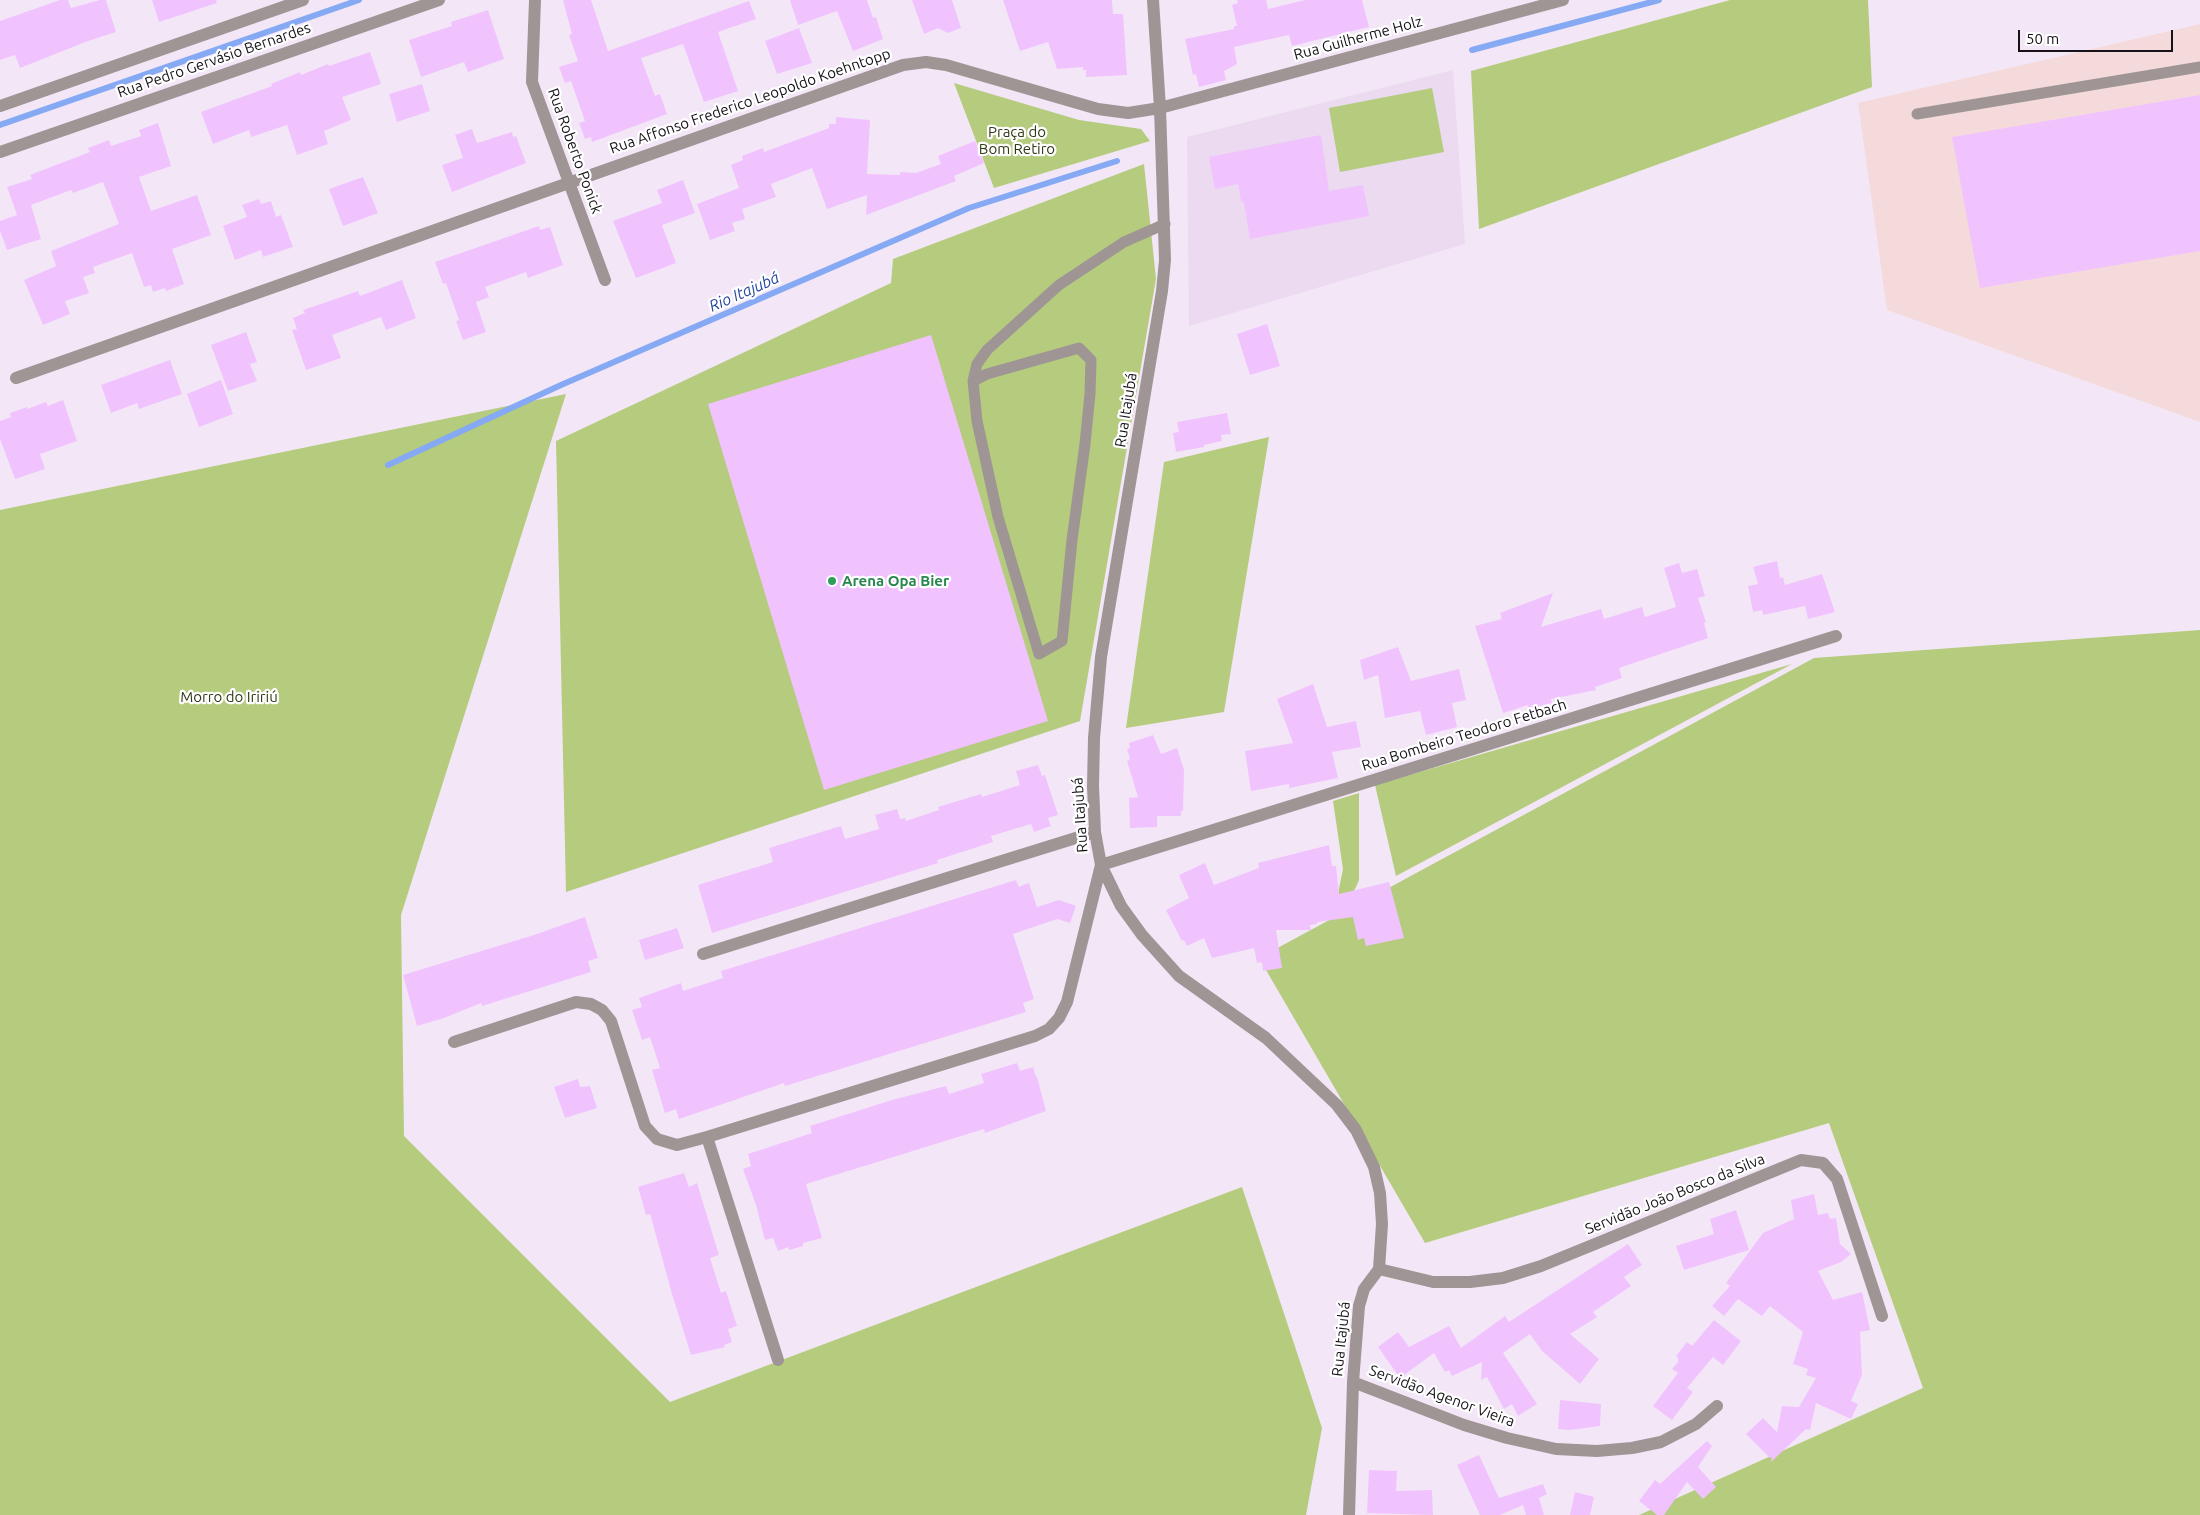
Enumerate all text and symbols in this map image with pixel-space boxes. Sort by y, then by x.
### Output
street label: Rua Guilherme Holz [1292,12,1424,64]
street label: Rua Pedro Gervásio Bernardes [115,18,313,102]
scale bar [2020,20,2175,52]
text: 50 m [2026,30,2059,47]
street label: Rua Affonso Frederico Leopoldo Koehntopp [607,44,893,158]
street label: Rua Roberto Ponick [544,86,606,216]
park label: Praça do Bom Retiro [979,123,1055,158]
water label: Rio Itajubá [706,268,782,316]
street label: Rua Itajubá [1111,371,1141,449]
place label: Arena Opa Bier [842,572,949,590]
marker: Arena Opa Bier [826,575,838,587]
park label: Morro do Iririú [180,688,278,706]
street label: Rua Bombeiro Teodoro Fetbach [1359,695,1569,775]
street label: Rua Itajubá [1068,777,1092,853]
street label: Servidão João Bosco da Silva [1583,1150,1767,1238]
street label: Rua Itajubá [1328,1301,1354,1377]
street label: Servidão Agenor Vieira [1367,1361,1517,1431]

